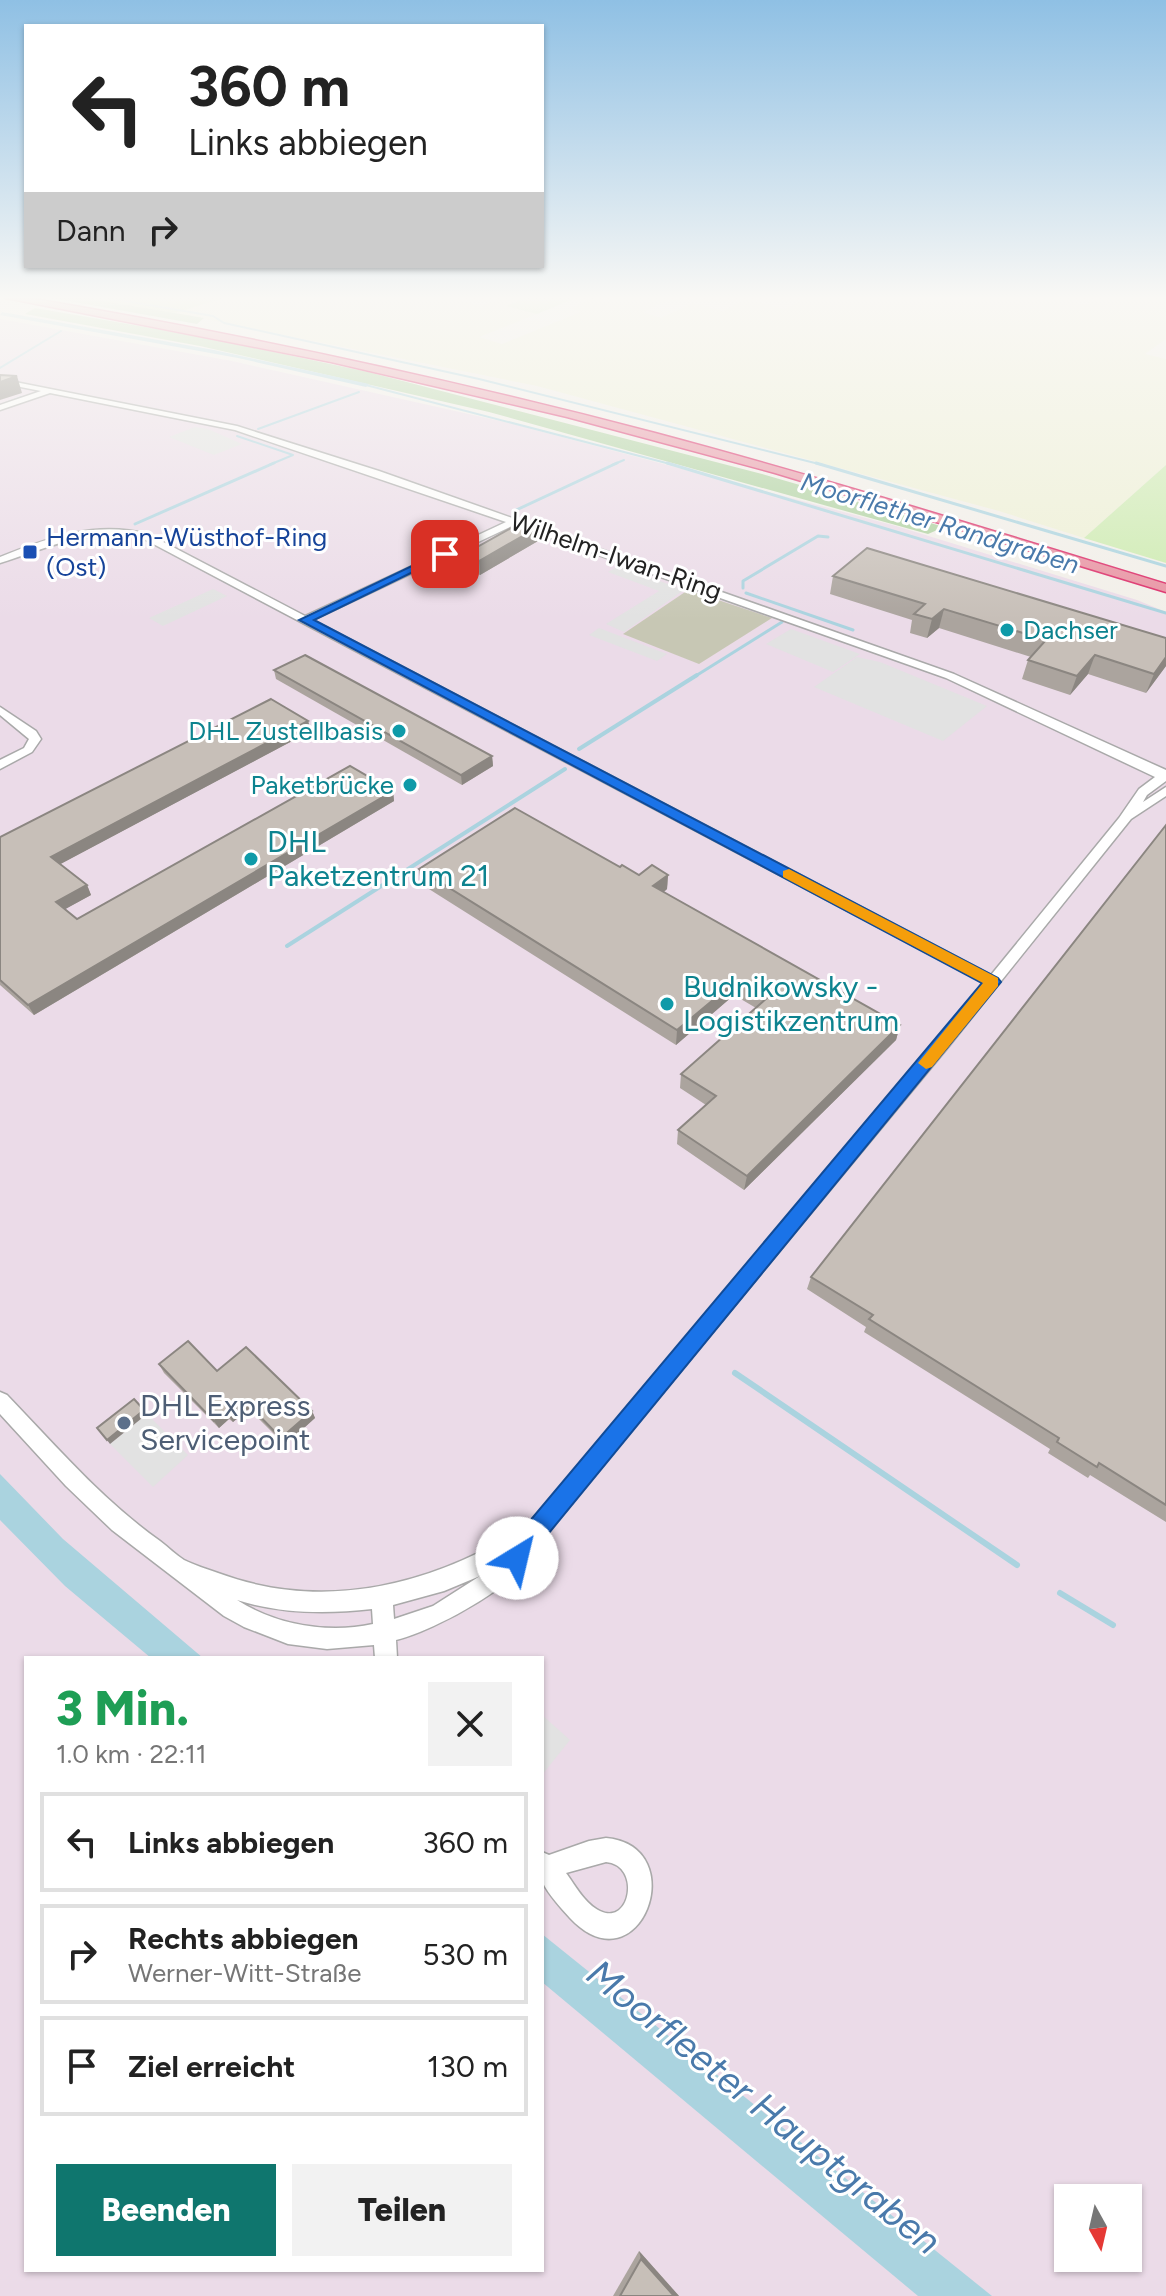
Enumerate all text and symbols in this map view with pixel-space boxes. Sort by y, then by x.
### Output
text: 360 m [188,53,350,120]
icon: left [56,56,160,160]
text: Links abbiegen [188,121,428,164]
icon: right [141,208,185,252]
text: Dann [56,212,125,249]
water label: Moorflether Randgraben [797,465,1083,581]
street label: Wilhelm-Iwan-Ring [506,505,726,607]
pin [411,520,479,588]
place label: Hermann-Wüsthof-Ring (Ost) [46,521,327,583]
icon: arrive [423,532,467,576]
marker: Hermann-Wüsthof-Ring (Ost) [21,543,39,561]
place label: Dachser [1023,614,1118,646]
marker: Dachser [998,621,1016,639]
place label: DHL Zustellbasis [188,715,383,747]
marker: DHL Zustellbasis [390,722,408,740]
place label: Paketbrücke [250,769,394,801]
marker: Paketbrücke [401,776,419,794]
place label: DHL Paketzentrum 21 [267,823,490,894]
marker: DHL Paketzentrum 21 [242,850,260,868]
place label: Budnikowsky - Logistikzentrum [683,968,899,1039]
marker: Budnikowsky - Logistikzentrum [658,995,676,1013]
place label: DHL Express Servicepoint [140,1387,310,1458]
marker: DHL Express Servicepoint [115,1414,133,1432]
position arrow [475,1516,559,1600]
text: 3 Min. [56,1679,189,1737]
button: close [428,1682,512,1766]
text: 1.0 km · 22:11 [56,1738,207,1770]
icon: left [60,1820,104,1864]
text: Links abbiegen [128,1824,334,1861]
text: 360 m [423,1824,508,1861]
text: Rechts abbiegen [128,1920,359,1957]
icon: right [60,1932,104,1976]
text: 530 m [422,1936,508,1973]
water label: Moorfleeter Hauptgraben [578,1950,950,2264]
text: Werner-Witt-Straße [128,1957,361,1989]
icon: arrive [60,2044,104,2088]
text: Ziel erreicht [128,2048,295,2085]
text: 130 m [427,2048,508,2085]
button: Beenden [56,2164,276,2256]
button: Teilen [292,2164,512,2256]
north arrow [1054,2184,1142,2272]
map controls [1054,2184,1142,2272]

